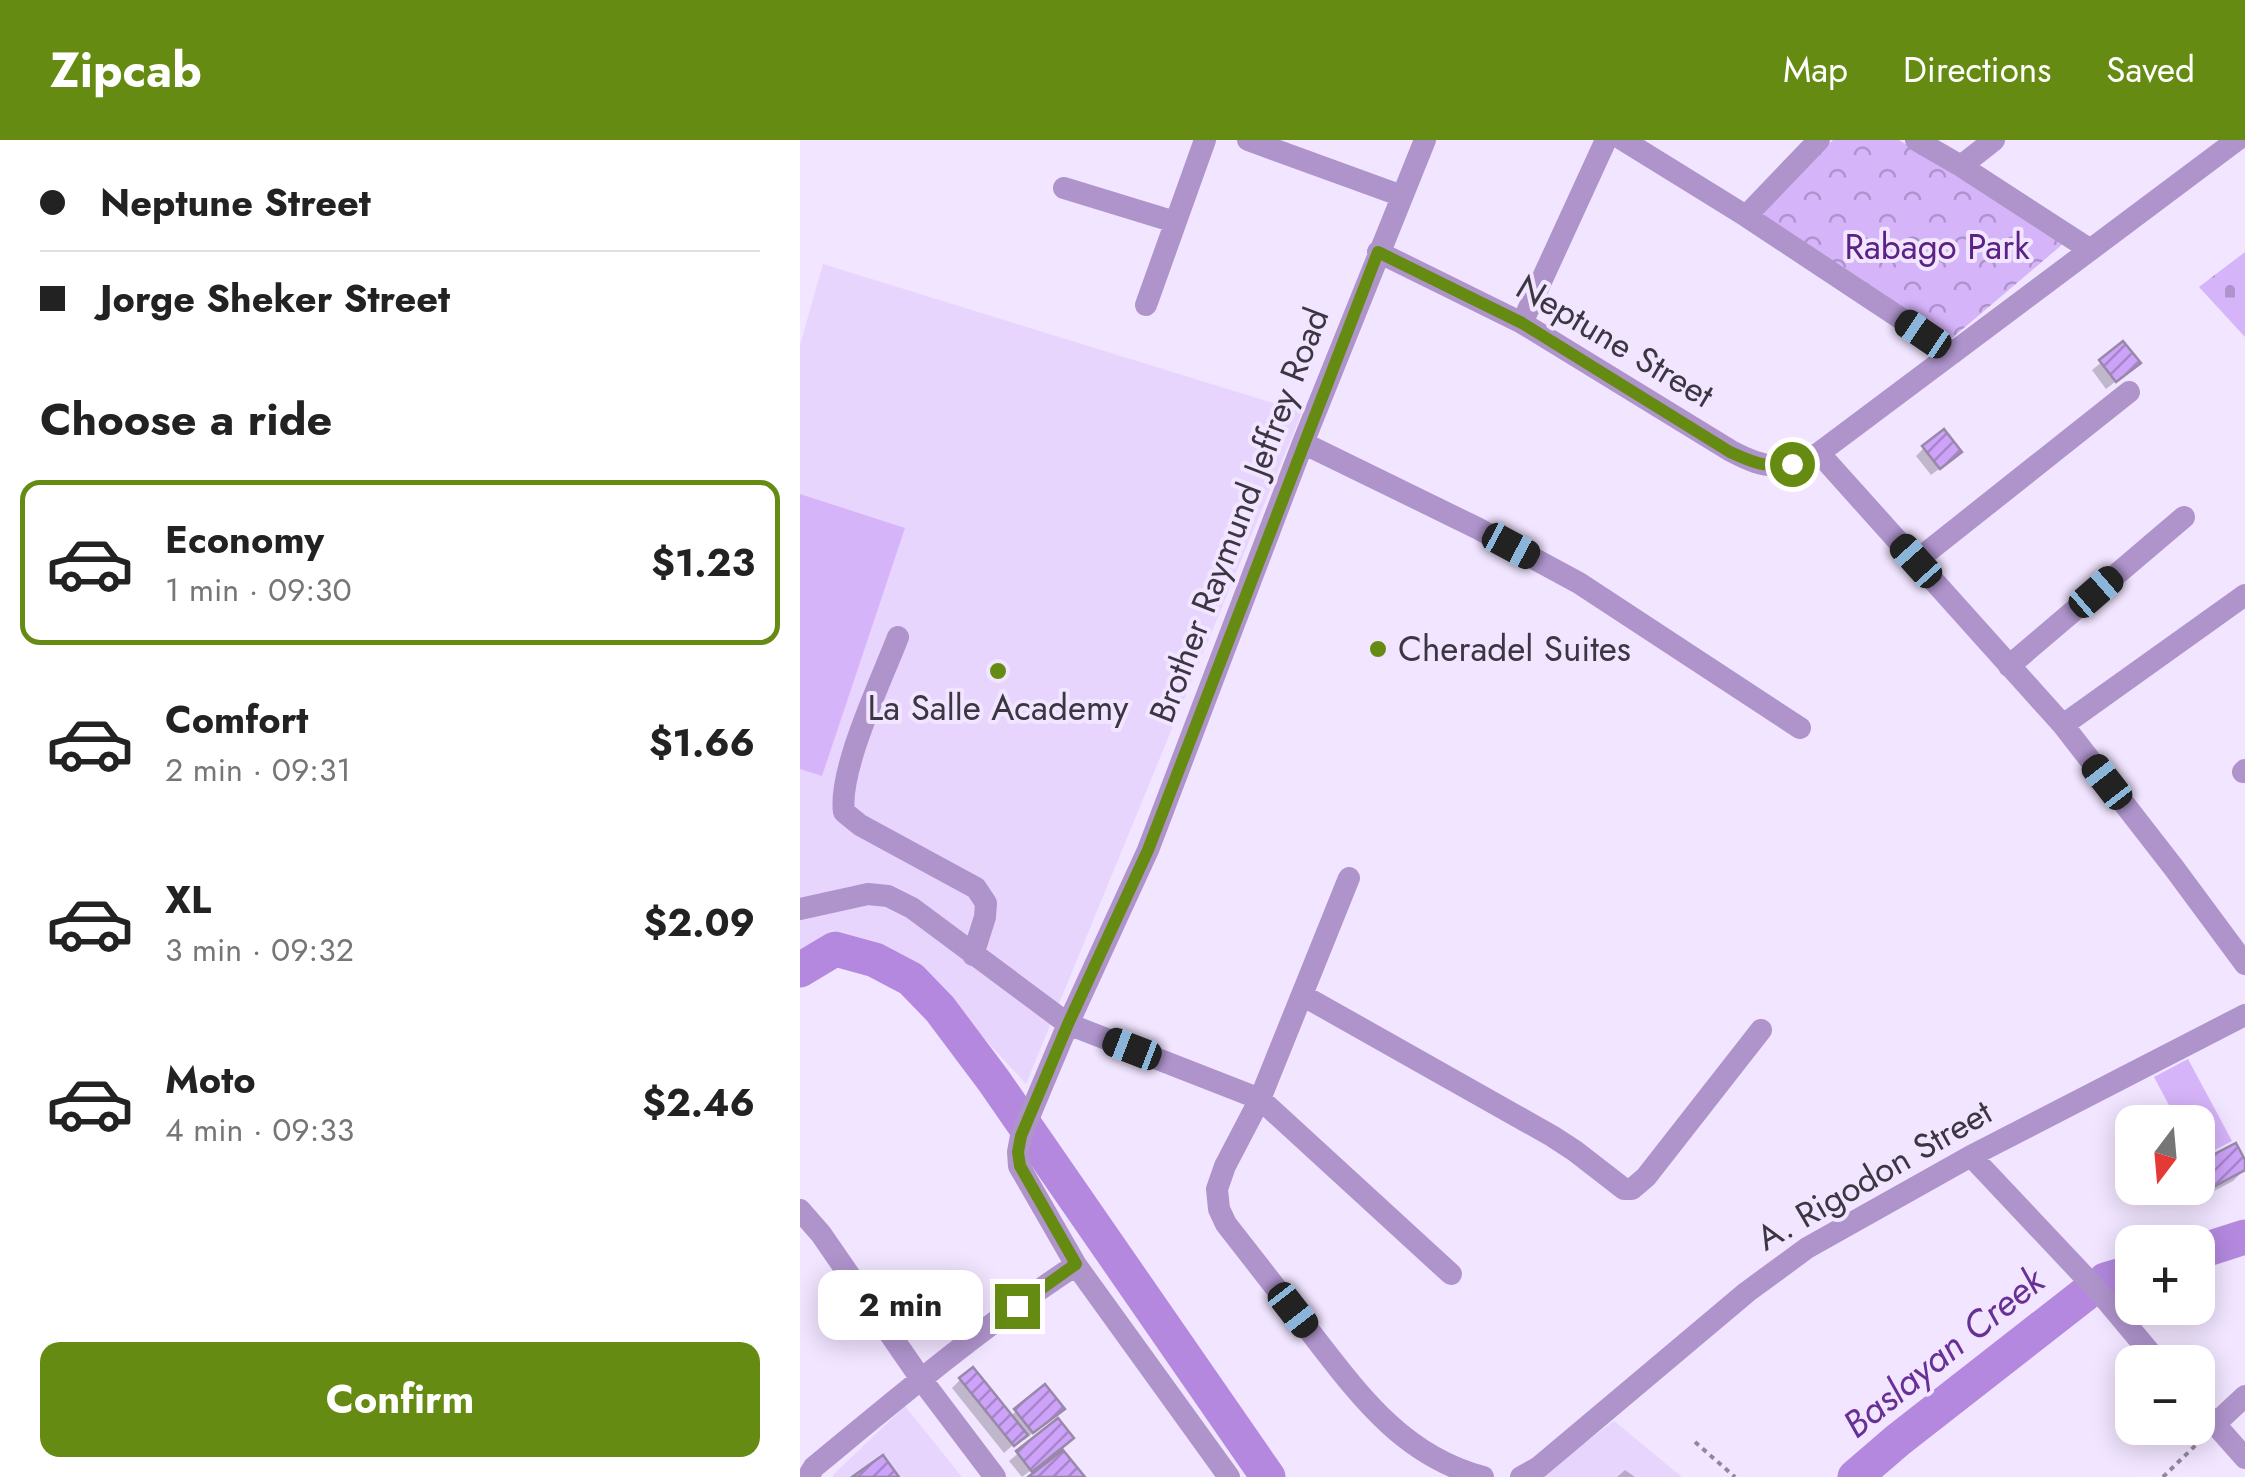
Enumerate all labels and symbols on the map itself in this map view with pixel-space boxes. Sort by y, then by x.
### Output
park label: Rabago Park [1844,222,2030,272]
street label: Neptune Street [1507,262,1724,420]
street label: Brother Raymund Jeffrey Road [1137,300,1341,730]
car [1890,305,1956,363]
route start [1770,442,1815,487]
car [1477,519,1545,573]
car [1885,529,1947,593]
car [2064,561,2128,623]
place label: Cheradel Suites [1398,624,1631,674]
marker: Cheradel Suites [1367,638,1389,660]
marker: La Salle Academy [987,660,1009,682]
place label: La Salle Academy [868,683,1129,733]
car [2077,749,2137,815]
car [1099,1024,1165,1074]
street label: A. Rigodon Street [1747,1087,2001,1263]
north arrow [2115,1105,2215,1205]
water label: Baslayan Creek [1830,1252,2057,1451]
callout: 2 min [817,1271,982,1341]
car [1263,1277,1323,1343]
route end [995,1284,1040,1329]

